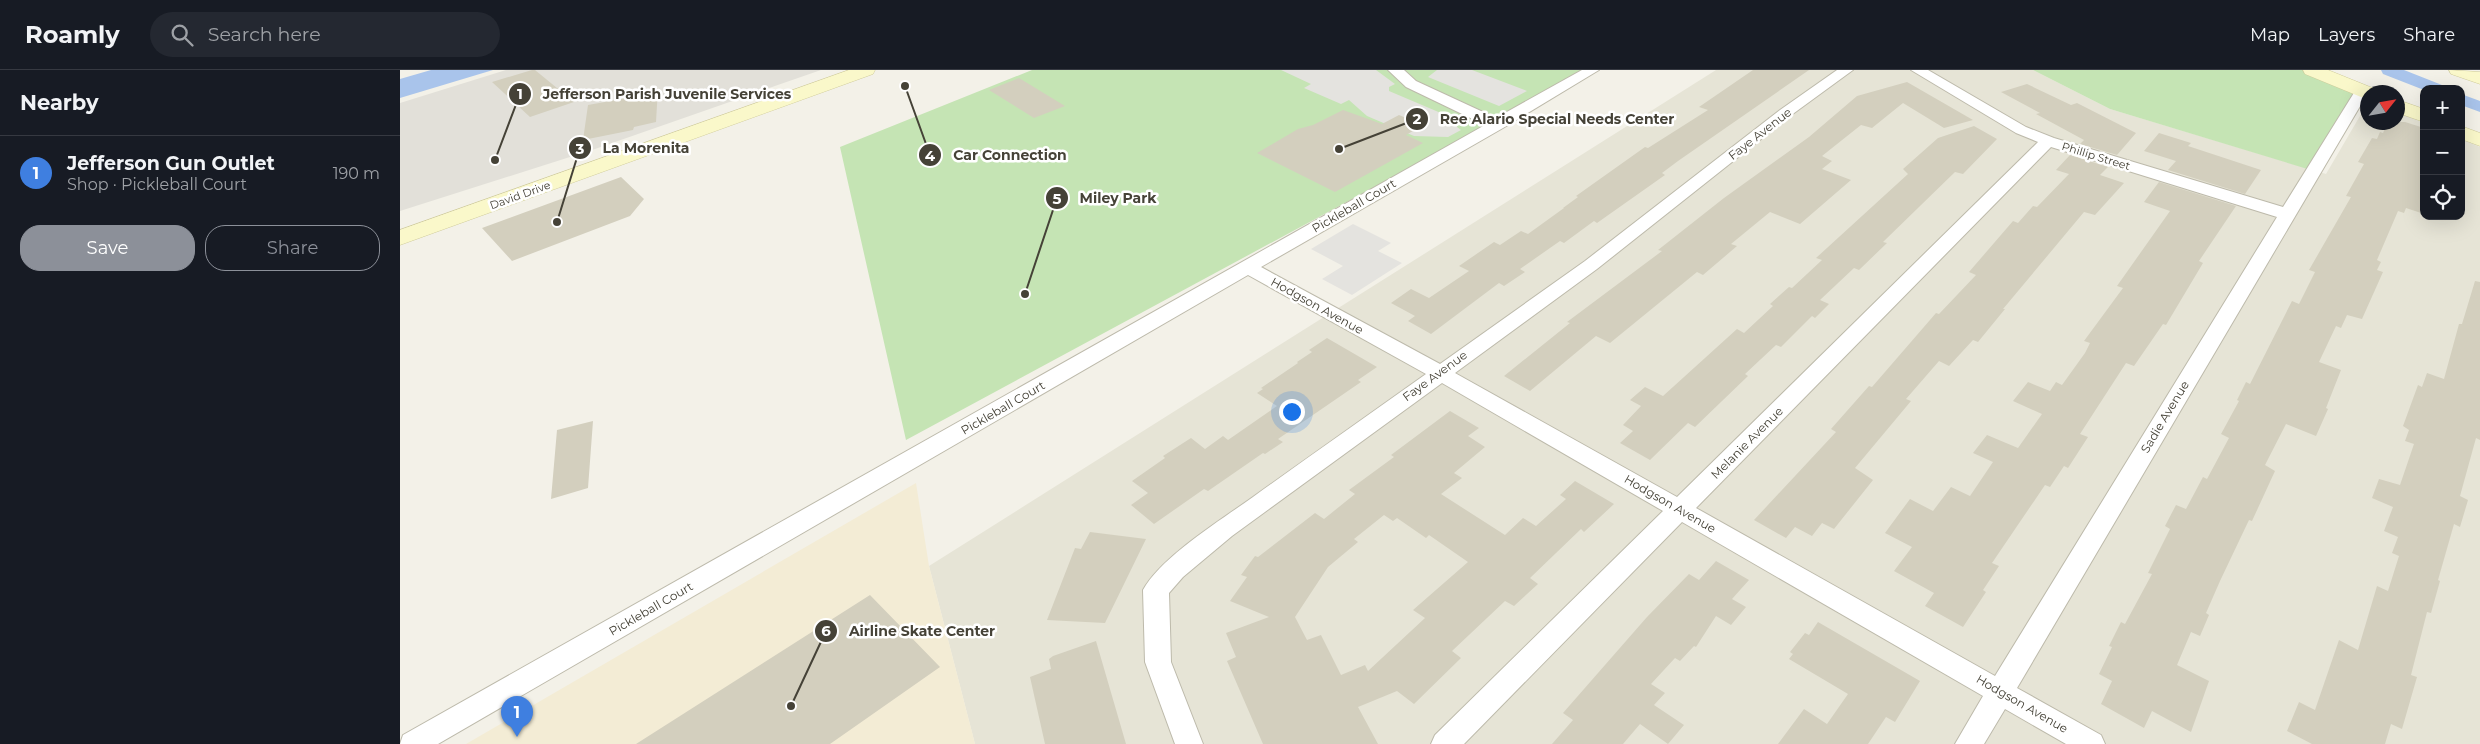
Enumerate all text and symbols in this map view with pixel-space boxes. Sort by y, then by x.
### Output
search box [150,12,500,57]
text: Roamly [25,20,120,49]
icon: search [168,21,196,49]
text: Search here [208,23,321,46]
text: Map [2250,24,2290,46]
text: Layers [2318,24,2375,46]
text: Share [2403,24,2455,46]
callout: Jefferson Parish Juvenile Services [507,80,801,109]
text: 1 [517,84,523,103]
text: Jefferson Parish Juvenile Services [542,85,792,103]
north arrow [2360,85,2405,130]
map controls [2420,85,2465,220]
button: + [2420,85,2465,130]
text: Nearby [20,90,99,115]
street label: Faye Avenue [1725,104,1794,163]
callout: Ree Alario Special Needs Center [1404,105,1684,134]
text: 2 [1413,109,1422,128]
text: Ree Alario Special Needs Center [1440,110,1674,128]
button: − [2420,130,2465,175]
callout: La Morenita [567,134,699,163]
text: 3 [575,139,585,158]
text: La Morenita [603,139,689,157]
street label: Phillip Street [2060,139,2132,173]
callout: Car Connection [918,141,1076,170]
text: 4 [925,146,936,165]
text: Car Connection [953,146,1067,164]
text: Jefferson Gun Outlet [67,152,275,175]
text: 1 [33,164,39,183]
text: 190 m [333,164,380,183]
text: Shop · Pickleball Court [67,175,247,194]
street label: Pickleball Court [1309,175,1399,236]
button: locate [2420,175,2465,220]
street label: David Drive [488,177,553,212]
callout: Miley Park [1044,184,1166,213]
text: 5 [1053,189,1062,208]
text: Miley Park [1080,189,1157,207]
button: Save [20,225,195,271]
button: Share [205,225,380,271]
street label: Hodgson Avenue [1268,274,1366,337]
street label: Faye Avenue [1399,347,1470,404]
street label: Pickleball Court [958,377,1048,438]
street label: Sadie Avenue [2137,378,2192,456]
your location [1279,399,1305,425]
street label: Melanie Avenue [1707,403,1786,482]
street label: Hodgson Avenue [1622,471,1719,536]
street label: Pickleball Court [606,578,696,639]
callout: Airline Skate Center [814,617,1005,646]
text: 6 [821,621,831,640]
text: Airline Skate Center [848,622,995,640]
street label: Hodgson Avenue [1974,671,2071,736]
pin: 1 [501,696,533,737]

